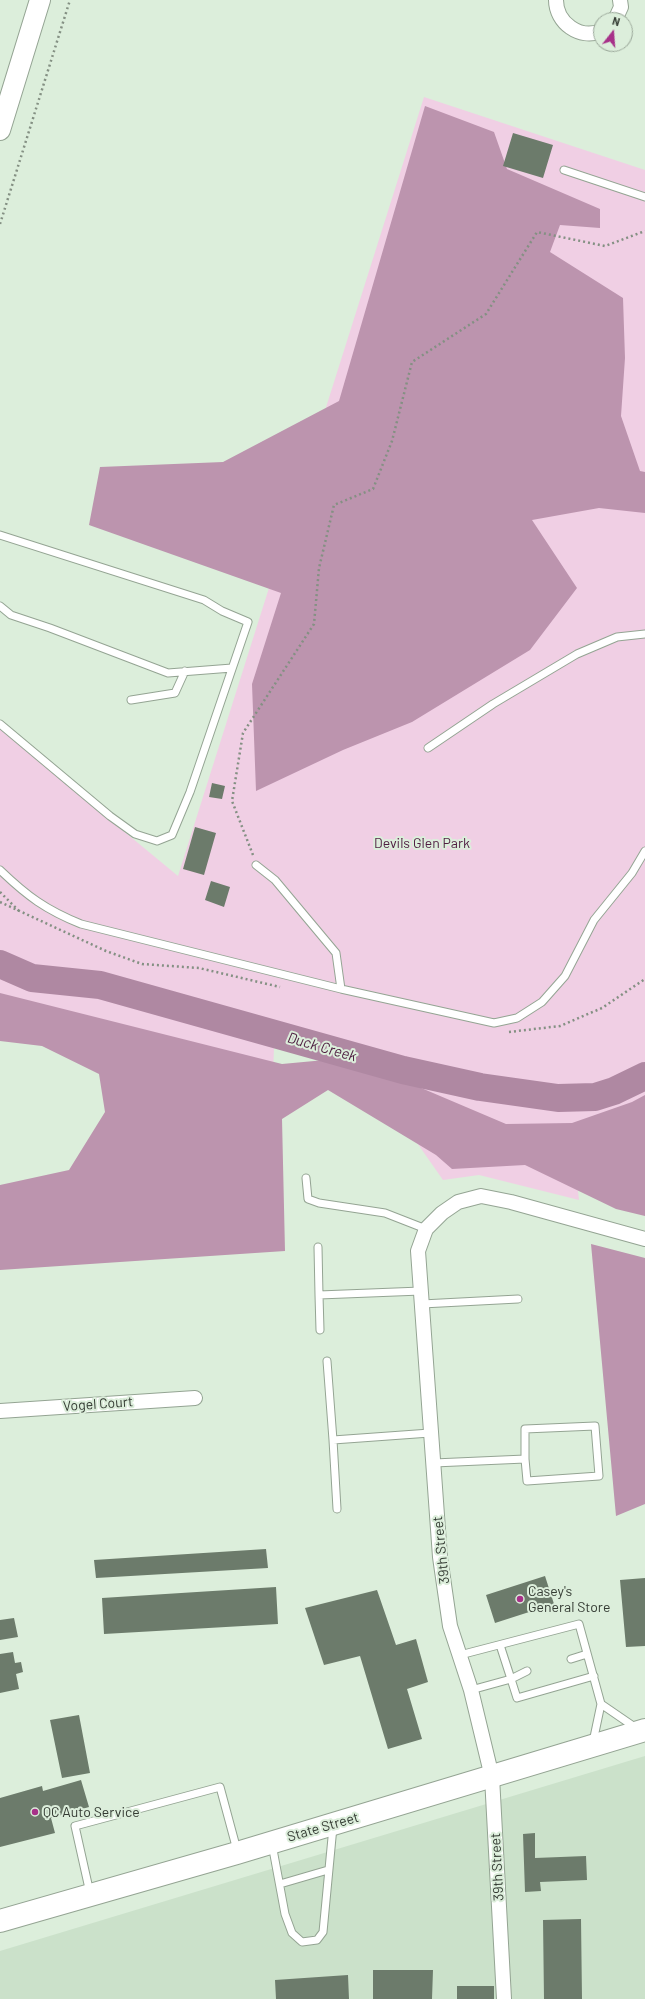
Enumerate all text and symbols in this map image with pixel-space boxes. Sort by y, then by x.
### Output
north arrow [593,12,633,52]
text: N [611,14,622,28]
park label: Devils Glen Park [374,835,470,851]
water label: Duck Creek [285,1029,359,1065]
street label: Vogel Court [62,1393,134,1415]
street label: 39th Street [429,1515,453,1585]
place label: Casey's General Store [528,1583,610,1616]
marker: Casey's General Store [515,1594,525,1604]
place label: QC Auto Service [43,1804,140,1820]
marker: QC Auto Service [30,1807,40,1817]
street label: State Street [285,1809,361,1845]
street label: 39th Street [487,1833,507,1901]

